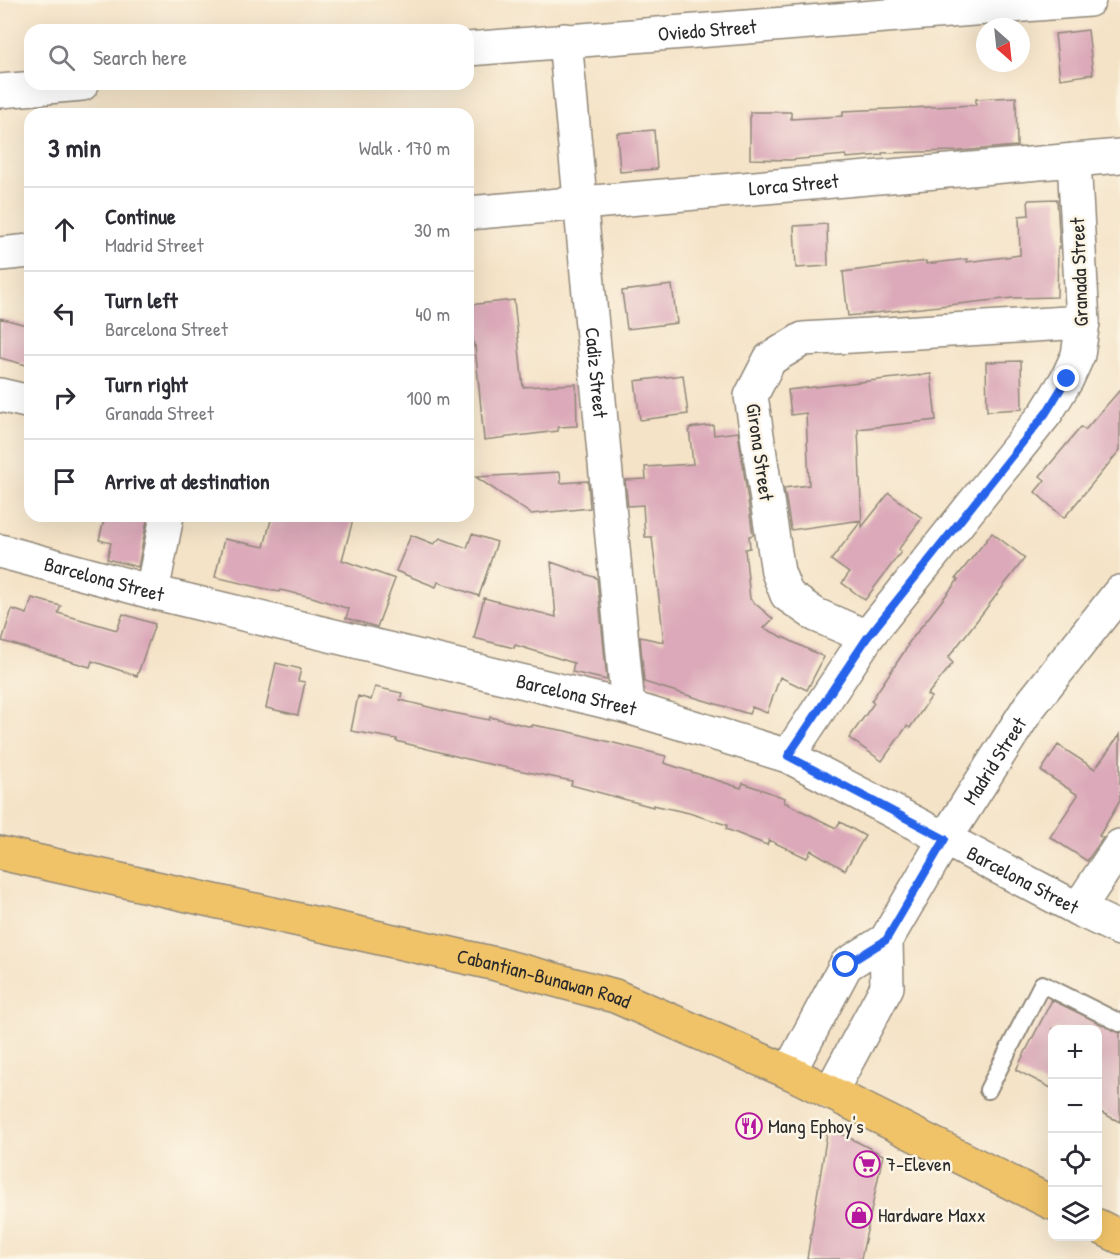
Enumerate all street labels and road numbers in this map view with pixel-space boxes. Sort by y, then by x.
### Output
street label: Oviedo Street [657,12,759,47]
street label: Lorca Street [748,167,841,201]
street label: Granada Street [1063,216,1094,327]
street label: Cadiz Street [579,326,615,420]
street label: Girona Street [740,402,781,503]
street label: Barcelona Street [42,550,168,608]
street label: Barcelona Street [514,666,641,722]
street label: Madrid Street [956,711,1033,810]
street label: Barcelona Street [962,839,1085,921]
street label: Cabantian-Bunawan Road [454,942,635,1014]

